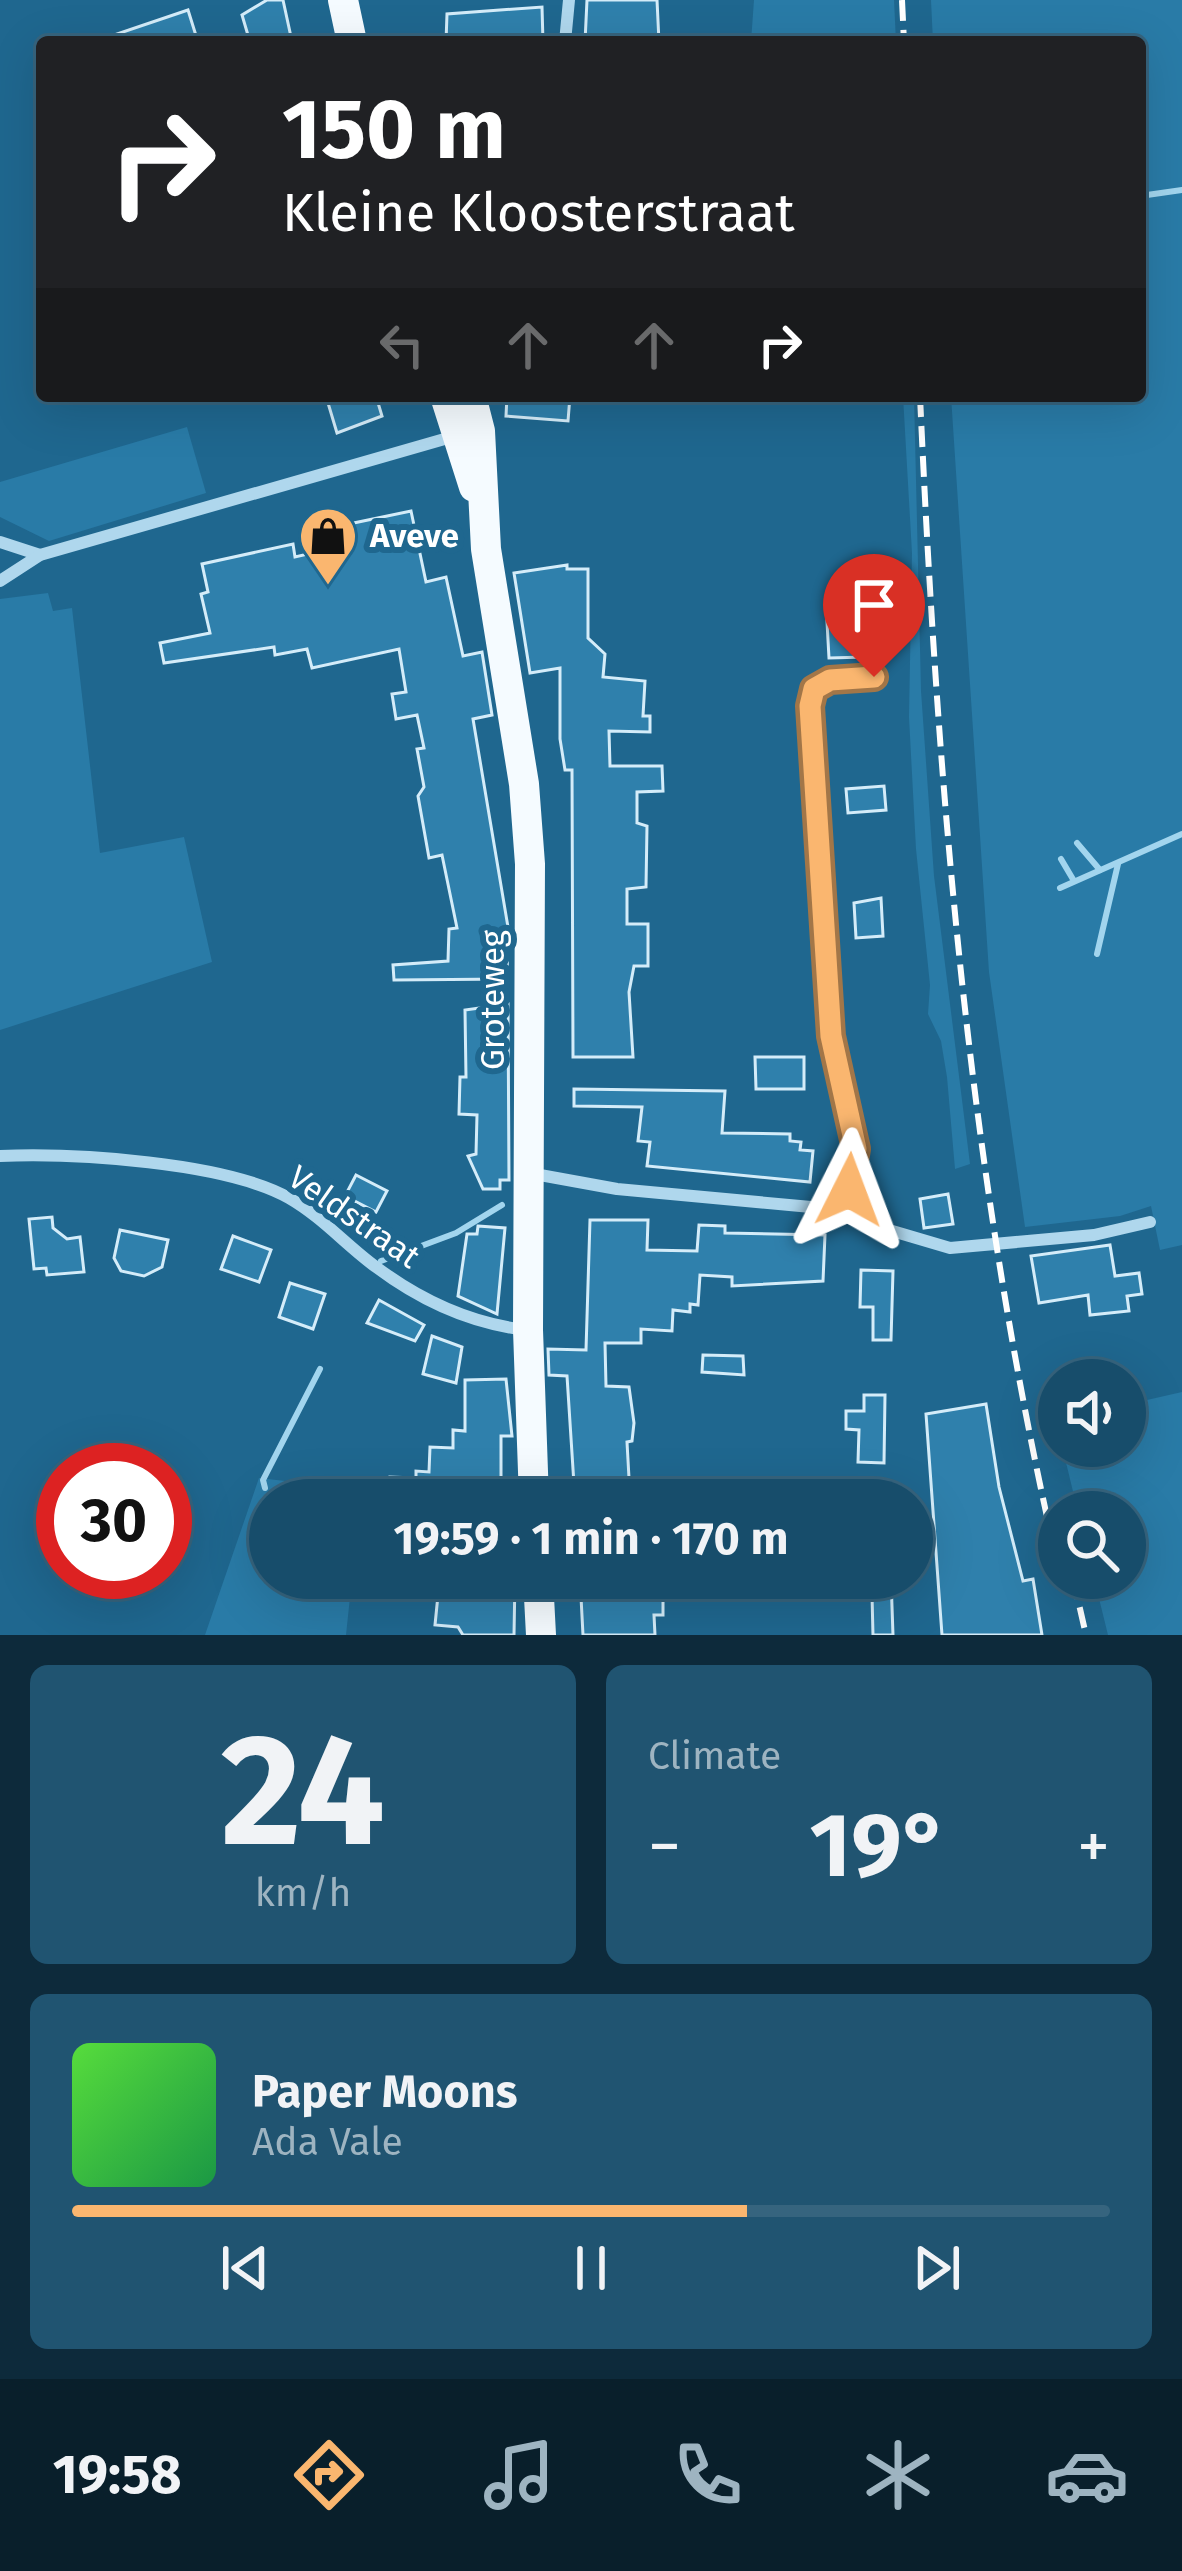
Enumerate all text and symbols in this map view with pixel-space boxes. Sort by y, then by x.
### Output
text: 150 m [282,79,506,180]
icon: right [84,84,240,240]
text: Kleine Kloosterstraat [282,181,795,245]
icon: left [369,312,435,378]
icon: ahead [495,312,561,378]
icon: ahead [621,312,687,378]
icon: right [747,312,813,378]
shop icon: Aveve [297,505,359,587]
place label: Aveve [369,516,459,556]
pin [823,554,925,677]
icon: arrive [841,572,907,638]
street label: Groteweg [473,929,513,1070]
position arrow [786,1127,912,1253]
street label: Veldstraat [281,1157,428,1277]
map controls [1038,1359,1146,1599]
button: sound [1038,1359,1146,1467]
speed limit sign: 30 [36,1443,192,1599]
button: search [1038,1491,1146,1599]
text: 19:59 · 1 min · 170 m [394,1512,788,1566]
text: 24 [221,1698,385,1885]
text: Climate [648,1733,781,1779]
text: 19° [810,1792,949,1900]
text: − [648,1807,681,1886]
text: + [1077,1807,1110,1886]
text: km/h [255,1870,351,1916]
text: Paper Moons [252,2065,517,2119]
text: Ada Vale [252,2119,403,2165]
icon: previous [212,2235,278,2301]
icon: pause [558,2235,624,2301]
icon: next [904,2235,970,2301]
icon: directions [287,2433,371,2517]
icon: music [477,2433,561,2517]
icon: phone [666,2433,750,2517]
icon: climate [856,2433,940,2517]
icon: car [1045,2433,1129,2517]
text: 19:58 [53,2443,182,2507]

